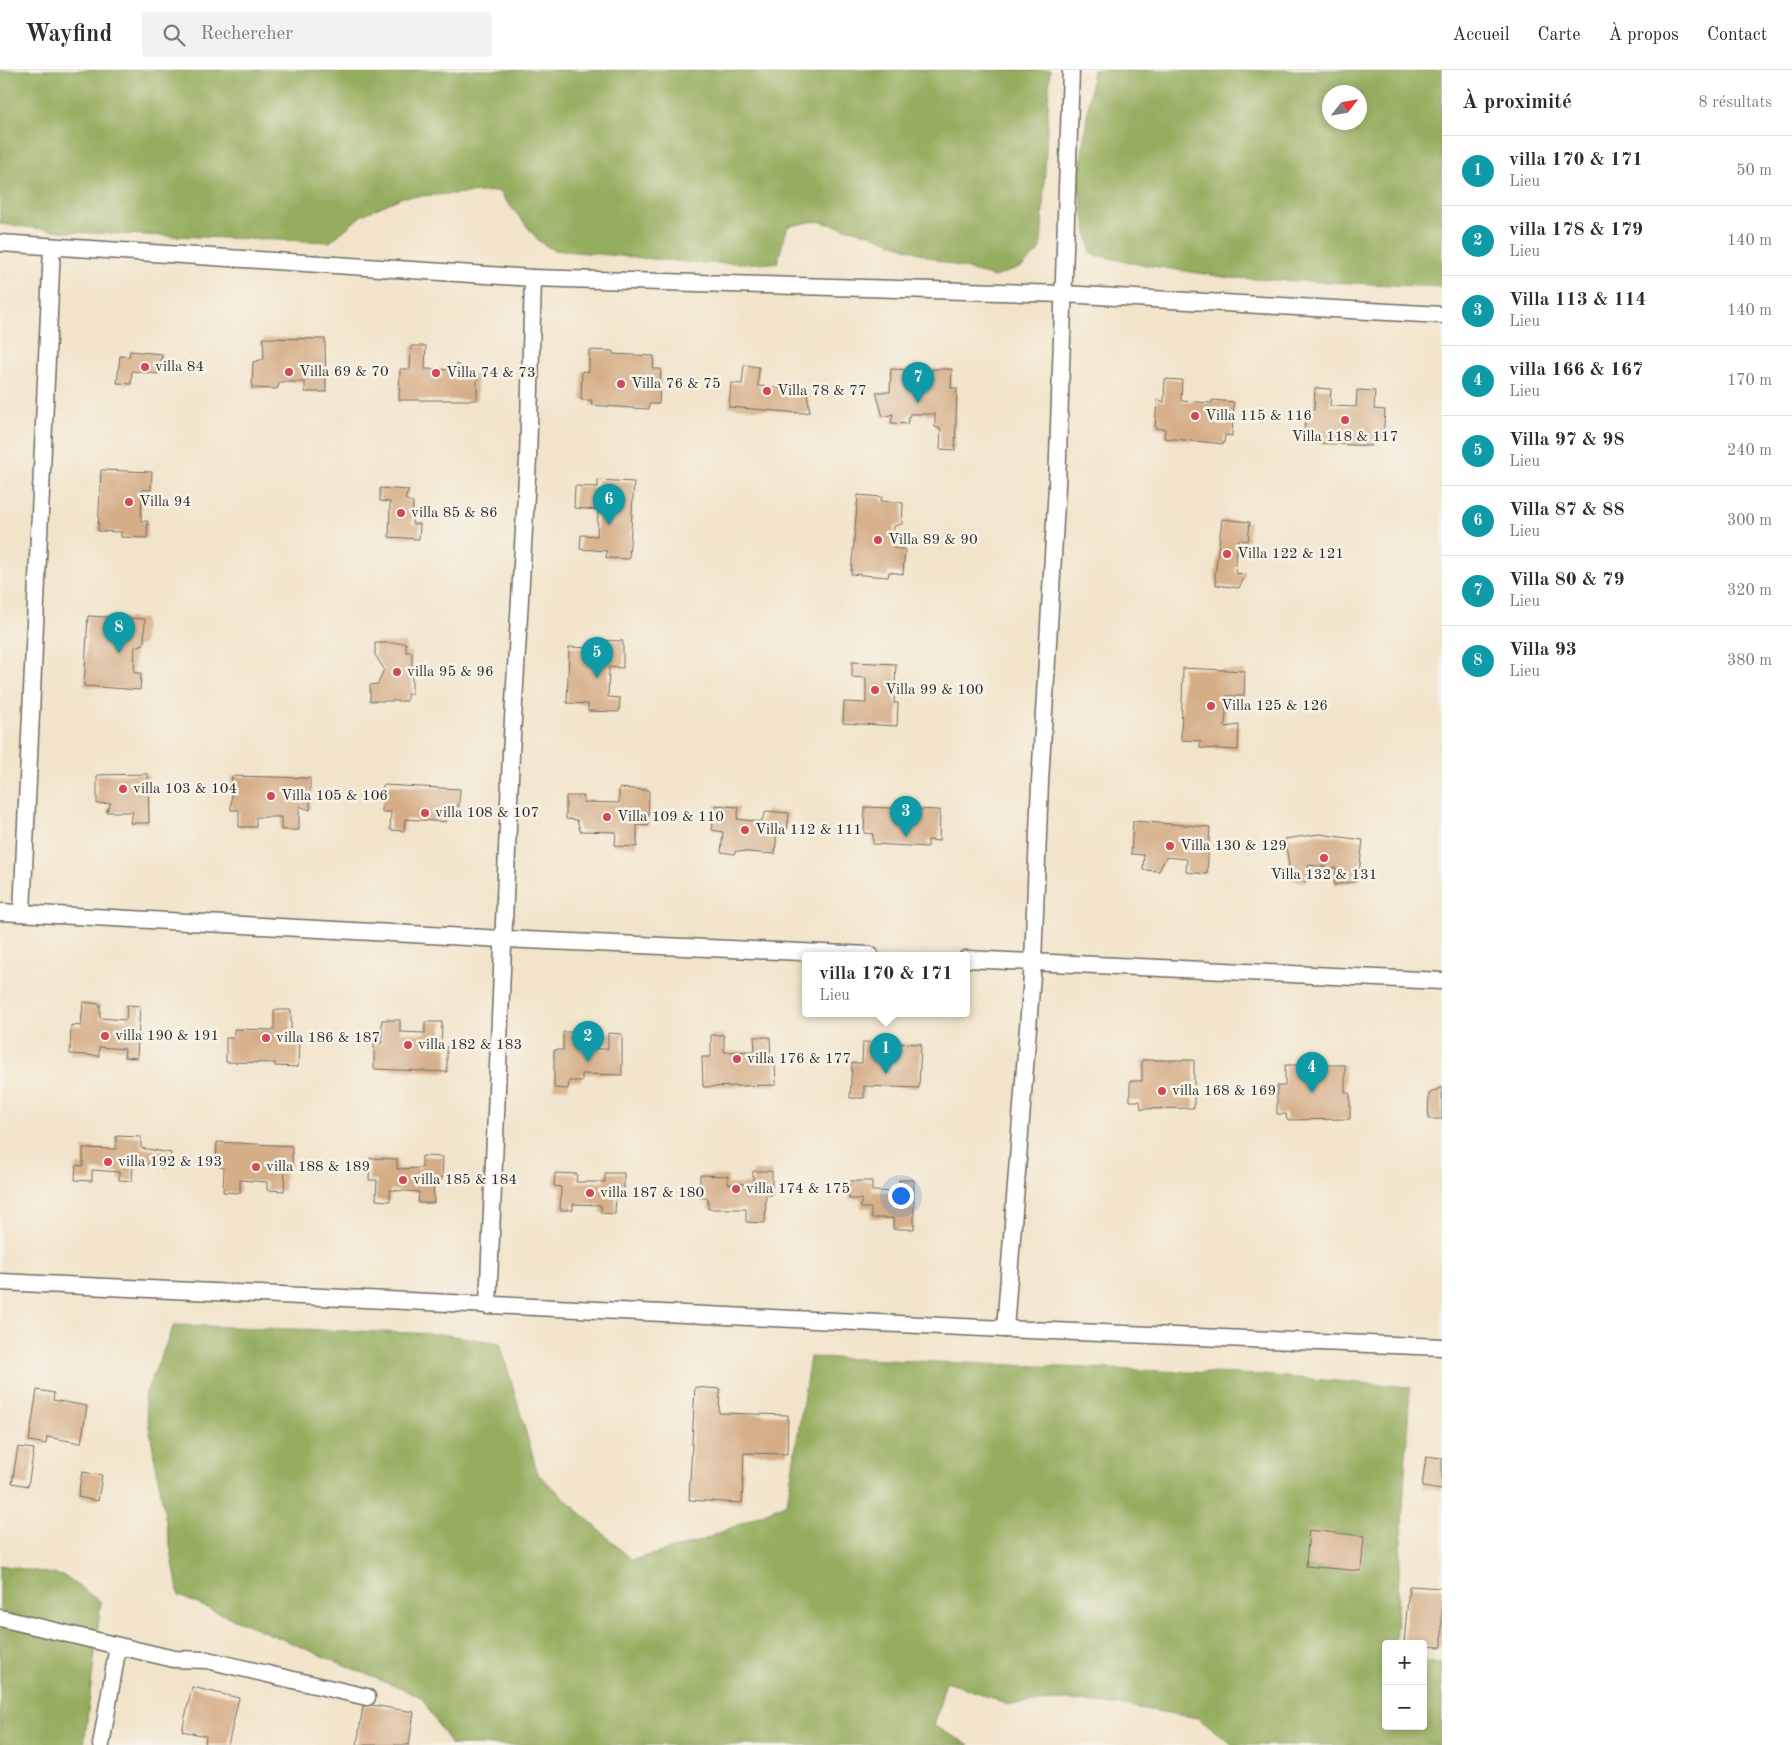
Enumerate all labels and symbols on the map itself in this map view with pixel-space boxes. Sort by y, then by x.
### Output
north arrow [1322,85,1367,130]
place label: villa 84 [155,360,204,375]
marker: villa 84 [139,361,151,373]
pin: 7 [902,362,934,403]
place label: Villa 69 & 70 [299,365,389,380]
marker: Villa 69 & 70 [283,366,295,378]
place label: Villa 74 & 73 [446,366,536,381]
marker: Villa 74 & 73 [430,367,442,379]
place label: Villa 76 & 75 [631,377,721,392]
marker: Villa 76 & 75 [615,378,627,390]
place label: Villa 78 & 77 [777,384,867,399]
marker: Villa 78 & 77 [761,385,773,397]
place label: Villa 115 & 116 [1205,409,1312,424]
marker: Villa 115 & 116 [1189,410,1201,422]
marker: Villa 118 & 117 [1339,414,1351,426]
place label: Villa 118 & 117 [1291,430,1399,445]
pin: 6 [593,484,625,525]
place label: Villa 94 [139,495,191,510]
marker: Villa 94 [123,496,135,508]
place label: villa 85 & 86 [411,506,498,521]
marker: villa 85 & 86 [395,507,407,519]
place label: Villa 89 & 90 [888,533,978,548]
marker: Villa 89 & 90 [872,534,884,546]
place label: Villa 122 & 121 [1237,547,1344,562]
marker: Villa 122 & 121 [1221,548,1233,560]
pin: 8 [103,612,135,653]
pin: 5 [581,637,613,678]
place label: villa 95 & 96 [407,665,494,680]
marker: villa 95 & 96 [391,666,403,678]
place label: Villa 99 & 100 [885,683,983,698]
marker: Villa 99 & 100 [869,684,881,696]
place label: Villa 125 & 126 [1221,699,1328,714]
marker: Villa 125 & 126 [1205,700,1217,712]
place label: villa 103 & 104 [133,782,237,797]
marker: villa 103 & 104 [117,783,129,795]
place label: Villa 105 & 106 [281,789,388,804]
marker: Villa 105 & 106 [265,790,277,802]
pin: 3 [890,796,922,837]
place label: villa 108 & 107 [435,806,539,821]
marker: villa 108 & 107 [419,807,431,819]
place label: Villa 109 & 110 [617,810,724,825]
marker: Villa 109 & 110 [601,811,613,823]
place label: Villa 112 & 111 [755,823,862,838]
marker: Villa 112 & 111 [739,824,751,836]
place label: Villa 130 & 129 [1180,839,1287,854]
marker: Villa 130 & 129 [1164,840,1176,852]
marker: Villa 132 & 131 [1318,852,1330,864]
place label: Villa 132 & 131 [1270,868,1378,883]
pin: 2 [572,1021,604,1062]
place label: villa 190 & 191 [115,1029,219,1044]
marker: villa 190 & 191 [99,1030,111,1042]
place label: villa 186 & 187 [276,1031,380,1046]
marker: villa 186 & 187 [260,1032,272,1044]
pin: 1 [870,1033,902,1074]
place label: villa 182 & 183 [418,1038,522,1053]
marker: villa 182 & 183 [402,1039,414,1051]
place label: villa 176 & 177 [747,1052,851,1067]
pin: 4 [1296,1052,1328,1093]
marker: villa 176 & 177 [731,1053,743,1065]
place label: villa 168 & 169 [1172,1084,1276,1099]
marker: villa 168 & 169 [1156,1085,1168,1097]
place label: villa 192 & 193 [118,1155,222,1170]
marker: villa 192 & 193 [102,1156,114,1168]
place label: villa 188 & 189 [266,1160,370,1175]
marker: villa 188 & 189 [250,1161,262,1173]
place label: villa 185 & 184 [413,1173,517,1188]
marker: villa 185 & 184 [397,1174,409,1186]
place label: villa 174 & 175 [746,1182,850,1197]
marker: villa 174 & 175 [730,1183,742,1195]
your location [888,1183,914,1209]
place label: villa 187 & 180 [600,1186,704,1201]
marker: villa 187 & 180 [584,1187,596,1199]

